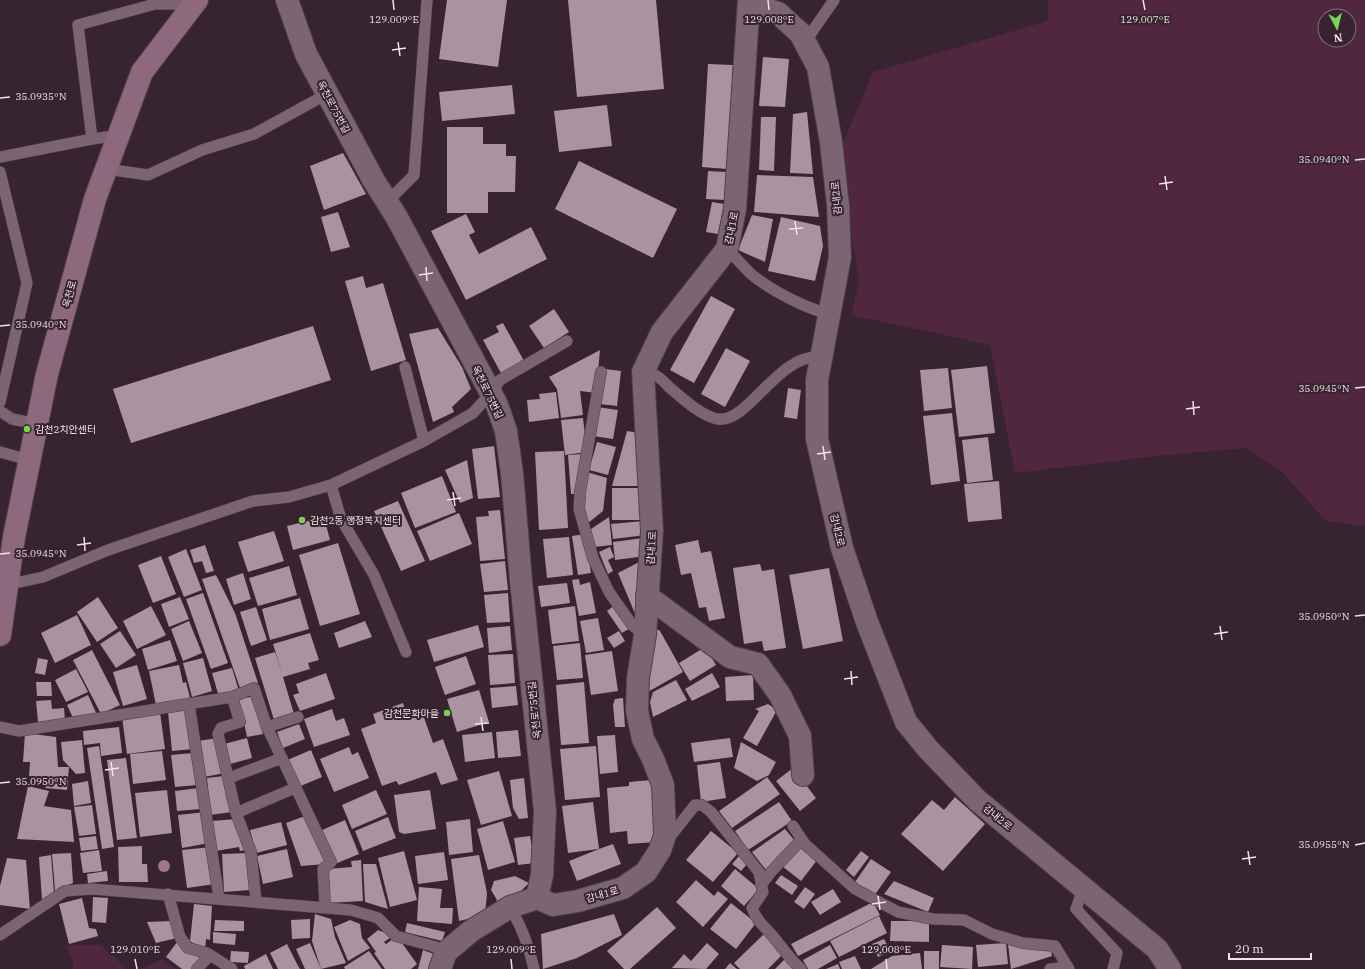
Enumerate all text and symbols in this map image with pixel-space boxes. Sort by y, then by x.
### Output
north arrow [1317,8,1357,48]
text: 129.009°E [369,13,419,26]
text: 129.008°E [744,13,794,26]
text: 129.007°E [1120,13,1170,26]
text: N [1333,30,1343,45]
street label: 옥천로75번길 [314,79,353,136]
text: 35.0935°N [15,90,67,103]
text: 35.0940°N [1298,153,1350,166]
street label: 감내2로 [829,181,844,215]
street label: 감내1로 [722,210,741,246]
street label: 옥천로 [60,279,79,309]
text: 35.0940°N [15,318,67,331]
street label: 옥천로75번길 [469,363,506,421]
text: 35.0945°N [1298,382,1350,395]
place label: 감천2치안센터 [35,423,96,436]
marker: 감천2치안센터 [22,424,32,434]
street label: 감내2로 [827,512,848,548]
place label: 감천2동 행정복지센터 [310,514,401,527]
marker: 감천2동 행정복지센터 [297,515,307,525]
street label: 감내1로 [644,531,659,565]
text: 35.0945°N [15,547,67,560]
text: 35.0950°N [1298,610,1350,623]
street label: 옥천로75번길 [525,680,544,739]
place label: 감천문화마을 [384,707,439,720]
marker: 감천문화마을 [442,708,452,718]
text: 35.0950°N [15,775,67,788]
street label: 감내2로 [981,802,1015,833]
text: 35.0955°N [1298,838,1350,851]
street label: 감내1로 [584,884,620,905]
scale bar [1229,935,1311,961]
text: 20 m [1235,941,1264,956]
text: 129.010°E [110,943,160,956]
text: 129.009°E [486,943,536,956]
text: 129.008°E [861,943,911,956]

